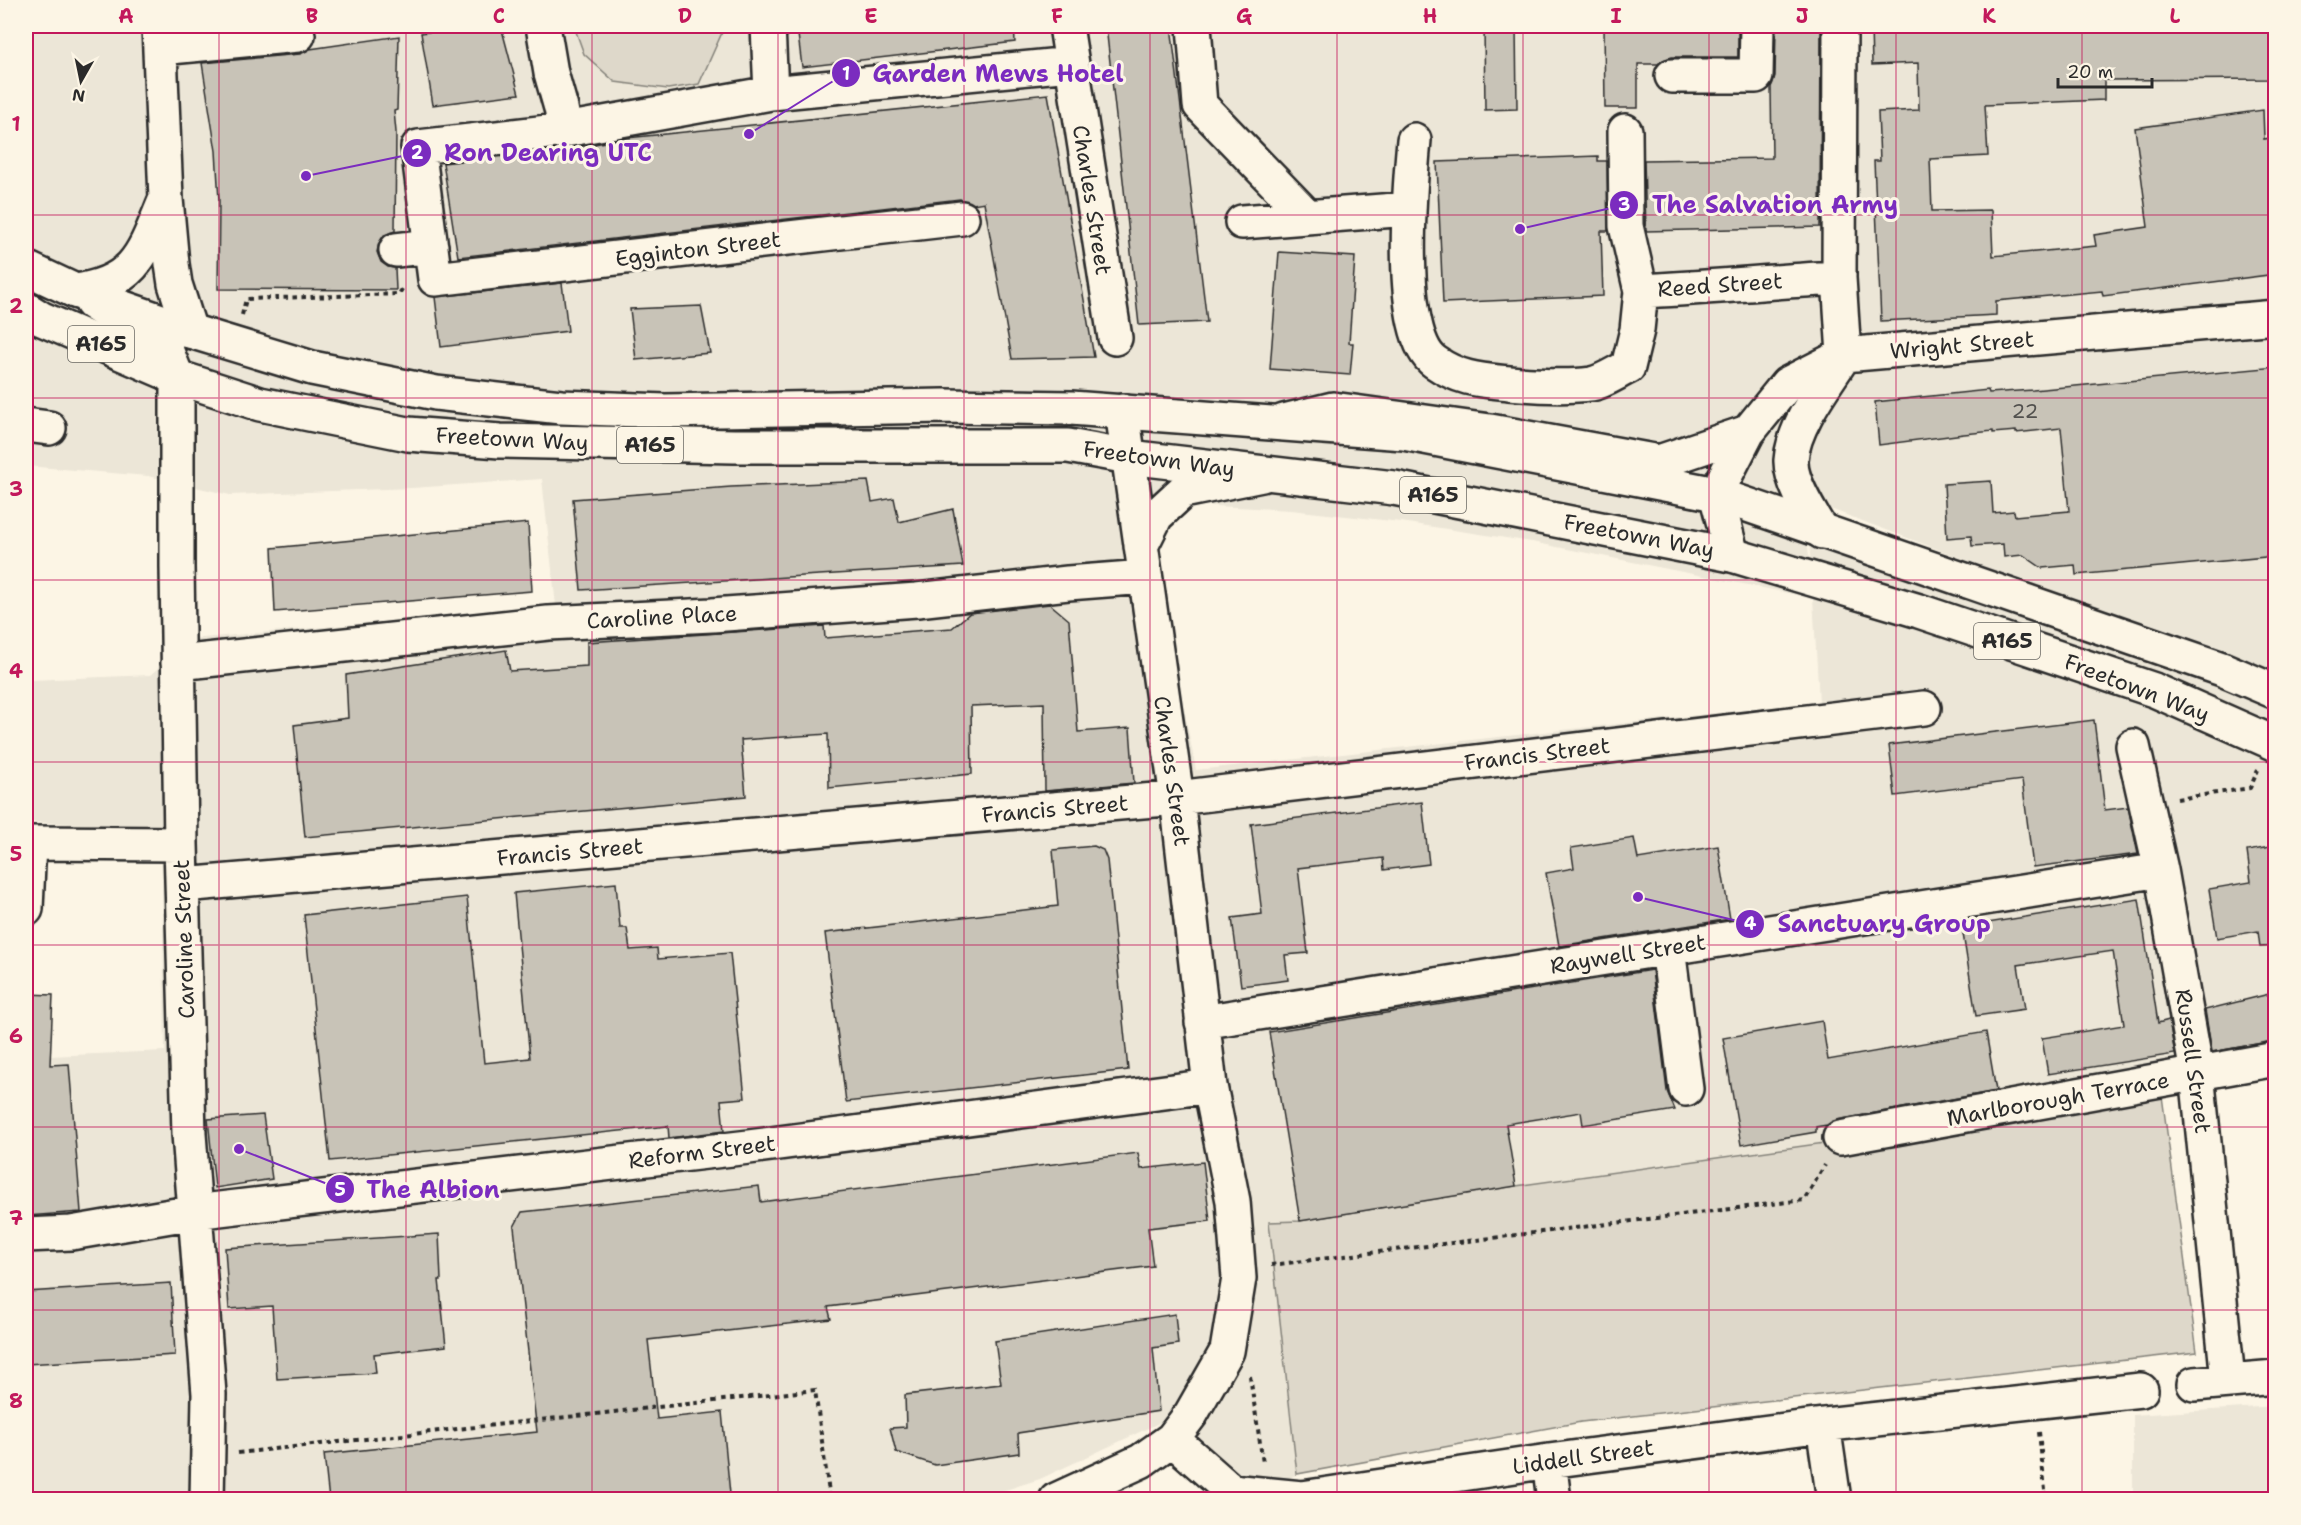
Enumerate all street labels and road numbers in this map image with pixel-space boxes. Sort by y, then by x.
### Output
street label: Charles Street [1066,123,1118,277]
street label: Egginton Street [614,224,782,274]
street label: Reed Street [1657,266,1783,304]
street label: Wright Street [1889,324,2035,366]
road number: A165 [68,326,134,362]
street label: Freetown Way [435,421,589,457]
road number: A165 [617,427,683,463]
street label: Freetown Way [1081,434,1237,484]
road number: A165 [1400,477,1466,513]
street label: Freetown Way [1561,507,1717,565]
street label: Caroline Place [586,599,738,635]
road number: A165 [1974,623,2040,659]
street label: Freetown Way [2060,647,2214,729]
street label: Charles Street [1147,694,1197,848]
street label: Francis Street [1462,731,1612,777]
street label: Francis Street [981,788,1129,830]
street label: Francis Street [496,831,644,873]
street label: Caroline Street [167,859,201,1019]
street label: Raywell Street [1548,927,1708,981]
street label: Russell Street [2168,987,2218,1135]
street label: Marlborough Terrace [1944,1065,2172,1133]
street label: Reform Street [627,1129,777,1175]
street label: Liddell Street [1510,1433,1656,1481]

